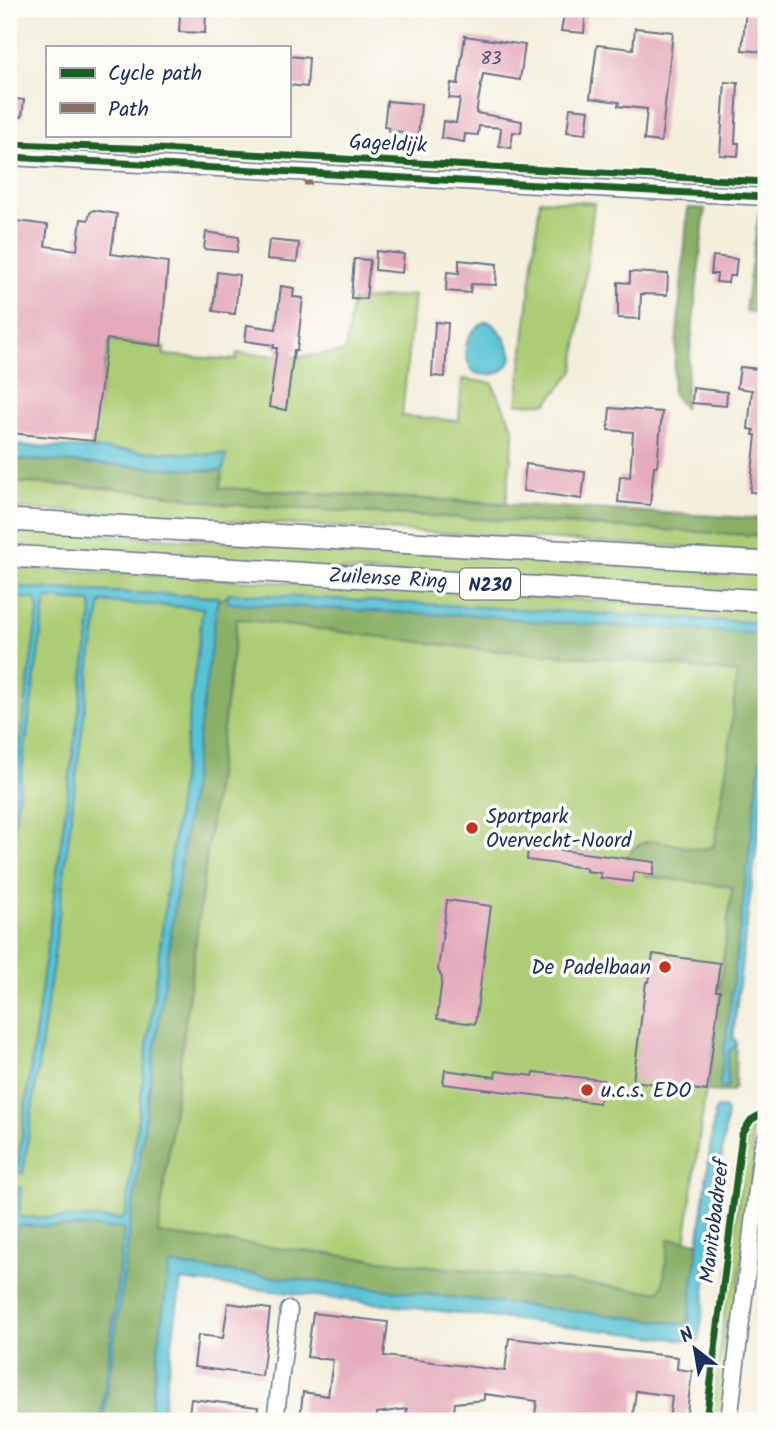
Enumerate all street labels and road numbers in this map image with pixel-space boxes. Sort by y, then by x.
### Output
street label: Gageldijk [348,126,428,163]
street label: Zuilense Ring [328,560,448,599]
road number: N230 [460,568,520,600]
street label: Manitobadreef [691,1155,740,1285]

